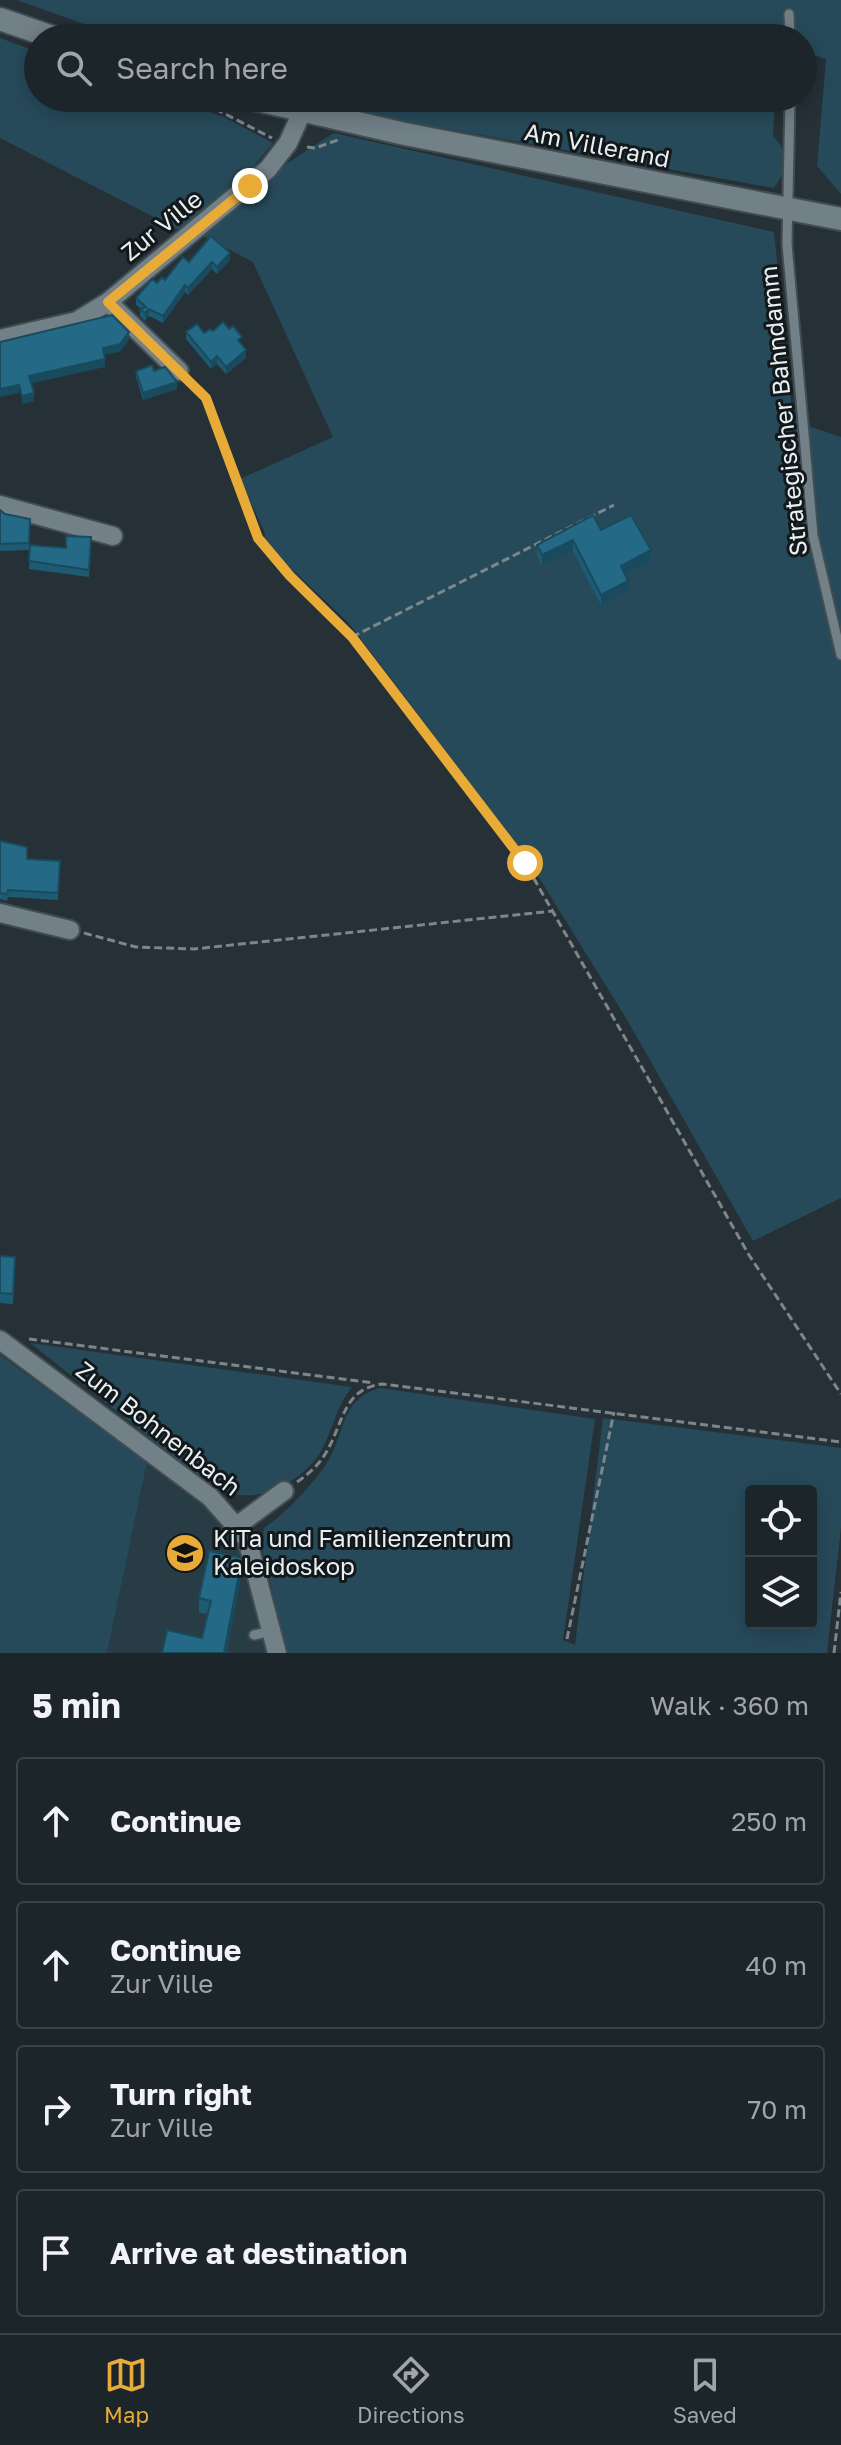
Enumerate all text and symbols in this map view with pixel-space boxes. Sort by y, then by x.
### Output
search box [24,24,817,112]
icon: search [52,46,96,90]
text: Search here [116,50,288,86]
street label: Am Villerand [522,116,672,173]
route end [232,168,268,204]
street label: Zur Ville [115,184,207,266]
street label: Strategischer Bahndamm [753,265,812,558]
route start [507,845,543,881]
street label: Zum Bohnenbach [71,1355,247,1501]
map controls [745,1485,817,1629]
button: locate [745,1485,817,1557]
place label: KiTa und Familienzentrum Kaleidoskop [213,1523,512,1580]
school or university icon: KiTa und Familienzentrum Kaleidoskop [164,1532,206,1574]
button: layers [745,1557,817,1629]
text: 5 min [32,1685,121,1725]
text: Walk · 360 m [650,1690,809,1721]
icon: ahead [34,1799,78,1843]
text: Continue [110,1803,241,1839]
text: 250 m [731,1806,807,1837]
text: Continue [110,1932,241,1968]
icon: ahead [34,1943,78,1987]
text: 40 m [746,1950,807,1981]
text: Zur Ville [110,1968,213,1999]
text: Turn right [110,2076,252,2112]
icon: right [34,2087,78,2131]
text: 70 m [748,2094,807,2125]
text: Zur Ville [110,2112,213,2143]
icon: arrive [34,2231,78,2275]
text: Arrive at destination [110,2235,407,2271]
tab: Map [104,2353,149,2428]
tab: Directions [357,2353,465,2428]
tab: Saved [673,2353,737,2428]

